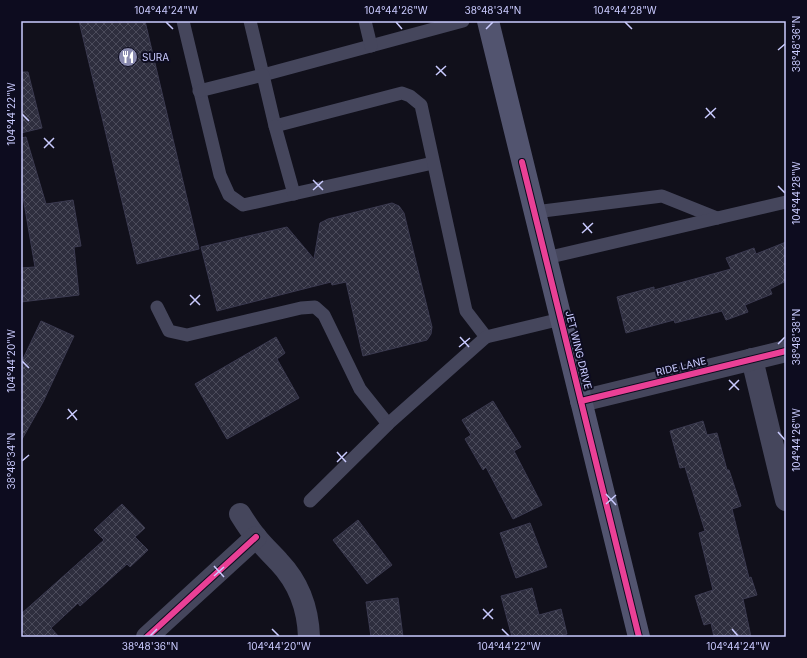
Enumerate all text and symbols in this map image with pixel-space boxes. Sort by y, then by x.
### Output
text: 104°44'24"W [134,4,198,16]
text: 104°44'26"W [364,4,428,16]
text: 38°48'34"N [465,4,521,16]
text: 104°44'28"W [593,4,657,16]
text: 38°48'36"N [790,16,802,72]
restaurant icon: SURA [117,46,139,68]
place label: SURA [142,51,169,63]
text: 104°44'22"W [5,82,17,146]
text: 104°44'28"W [790,161,802,225]
street label: JET WING DRIVE [563,309,595,391]
text: 38°48'38"N [790,309,802,365]
text: 104°44'20"W [5,329,17,393]
street label: RIDE LANE [655,354,707,378]
text: 104°44'26"W [790,408,802,472]
text: 38°48'34"N [5,433,17,489]
text: 38°48'36"N [122,640,178,652]
text: 104°44'20"W [247,640,311,652]
text: 104°44'22"W [477,640,541,652]
text: 104°44'24"W [706,640,770,652]

